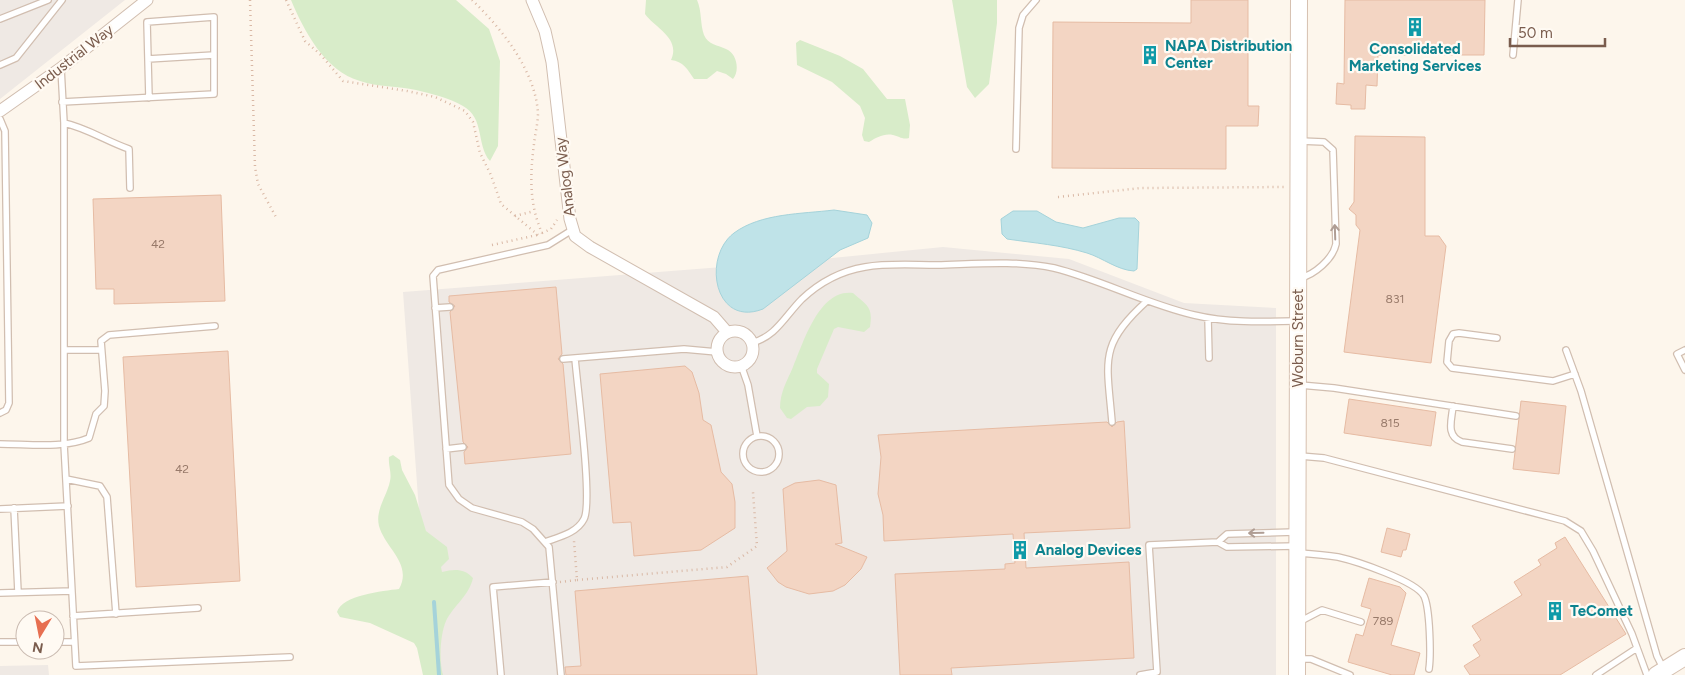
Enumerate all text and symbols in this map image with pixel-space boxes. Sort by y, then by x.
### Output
scale bar [1510,15,1605,47]
building icon: Consolidated Marketing Services [1404,16,1426,38]
street label: Industrial Way [31,21,117,93]
text: 50 m [1518,24,1553,42]
place label: NAPA Distribution Center [1165,37,1292,72]
place label: Consolidated Marketing Services [1349,40,1481,75]
building icon: NAPA Distribution Center [1139,44,1161,66]
street label: Analog Way [551,136,579,218]
one-way arrow [1331,225,1340,241]
house number: 42 [151,237,165,251]
street label: Woburn Street [1289,288,1307,387]
house number: 831 [1386,292,1404,306]
house number: 815 [1380,416,1400,430]
house number: 42 [175,462,189,476]
one-way arrow [1249,528,1265,538]
building icon: Analog Devices [1009,539,1031,561]
place label: Analog Devices [1035,541,1141,559]
building icon: TeComet [1544,600,1566,622]
place label: TeComet [1570,602,1633,620]
north arrow [15,610,65,660]
house number: 789 [1373,614,1394,628]
text: N [31,638,45,657]

